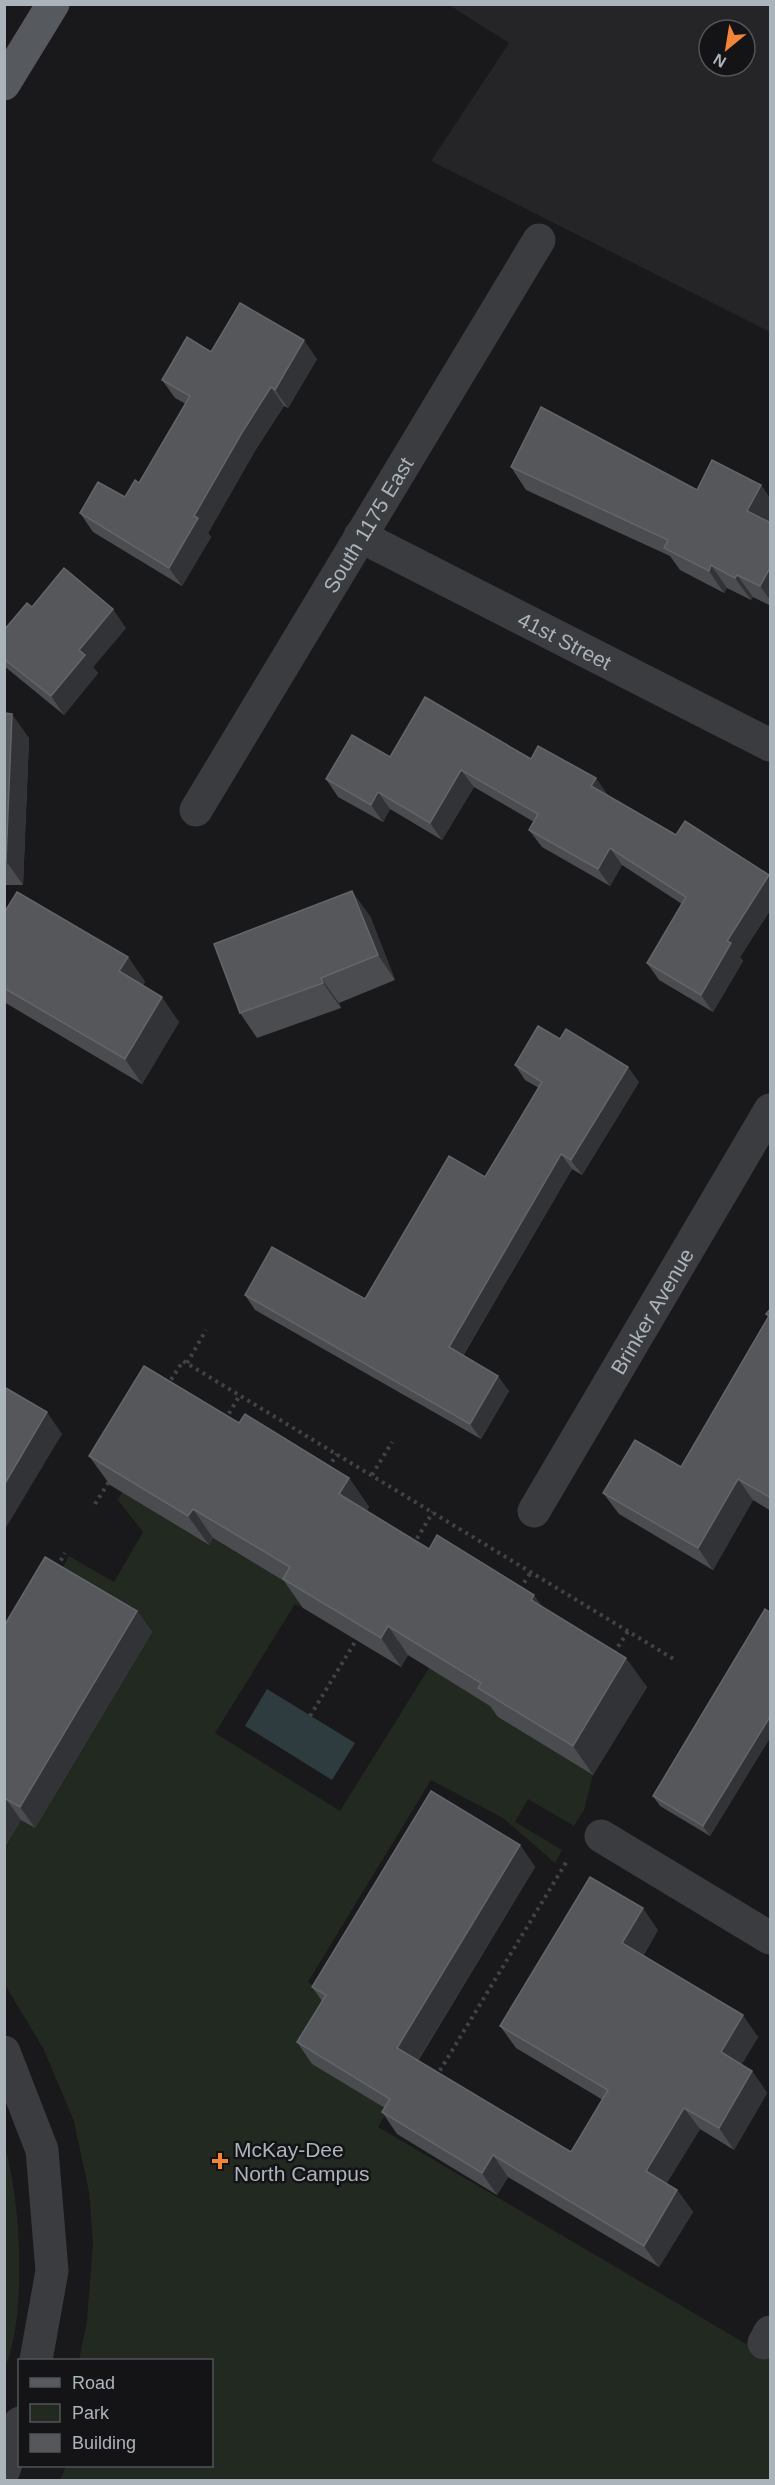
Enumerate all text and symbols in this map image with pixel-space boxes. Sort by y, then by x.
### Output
north arrow [697,18,757,78]
text: N [710,50,729,71]
street label: South 1175 East [318,453,417,597]
street label: 41st Street [514,607,616,674]
street label: Brinker Avenue [606,1244,698,1378]
place label: McKay-Dee North Campus [234,2138,369,2185]
marker: McKay-Dee North Campus [211,2152,229,2170]
legend [18,2359,213,2467]
text: Road [72,2373,115,2393]
text: Park [72,2403,110,2423]
text: Building [72,2433,136,2453]

